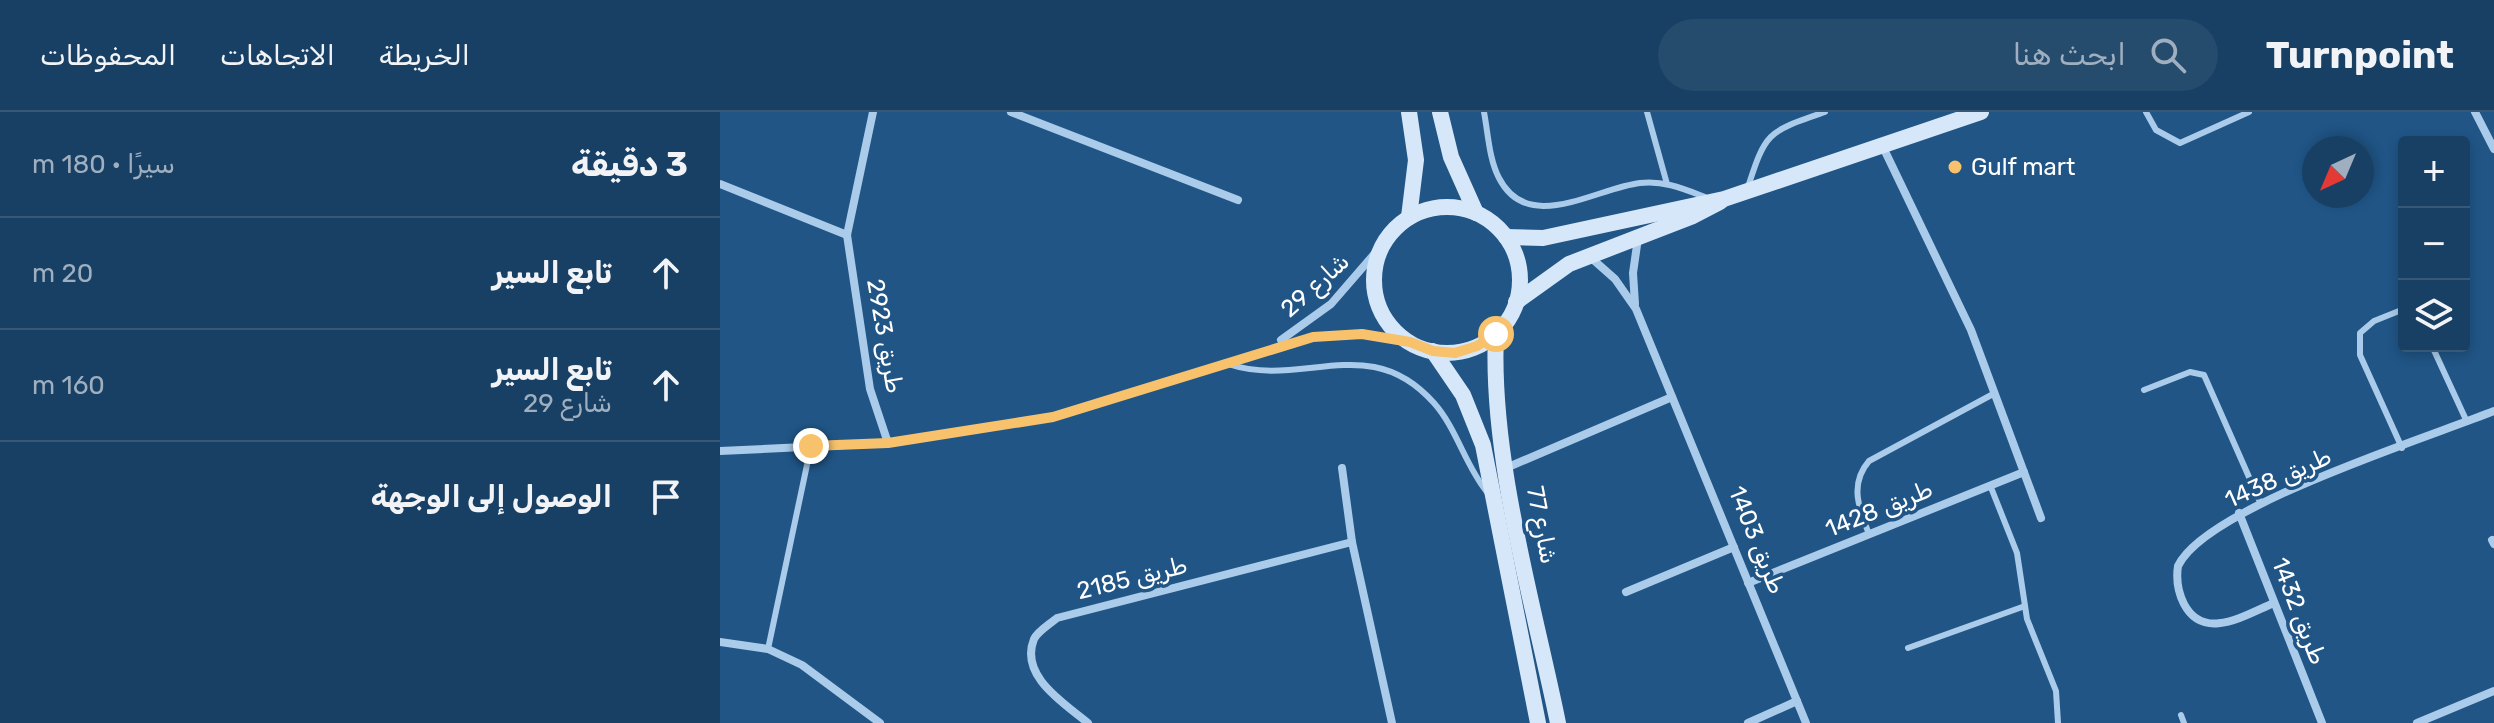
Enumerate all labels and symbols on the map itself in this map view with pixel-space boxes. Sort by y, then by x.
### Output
north arrow [2302,136,2374,208]
place label: Gulf mart [1971,153,2075,181]
marker: Gulf mart [1946,158,1964,176]
street label: شارع 29 [1275,247,1356,324]
street label: طريق 2923 [861,277,909,395]
route start [1478,316,1514,352]
route end [793,428,829,464]
street label: طريق 1438 [2220,442,2336,514]
street label: طريق 1428 [1821,475,1937,543]
street label: طريق 1403 [1723,482,1791,598]
street label: شارع 77 [1519,484,1563,567]
street label: طريق 2185 [1074,551,1190,605]
street label: طريق 1432 [2266,554,2332,668]

